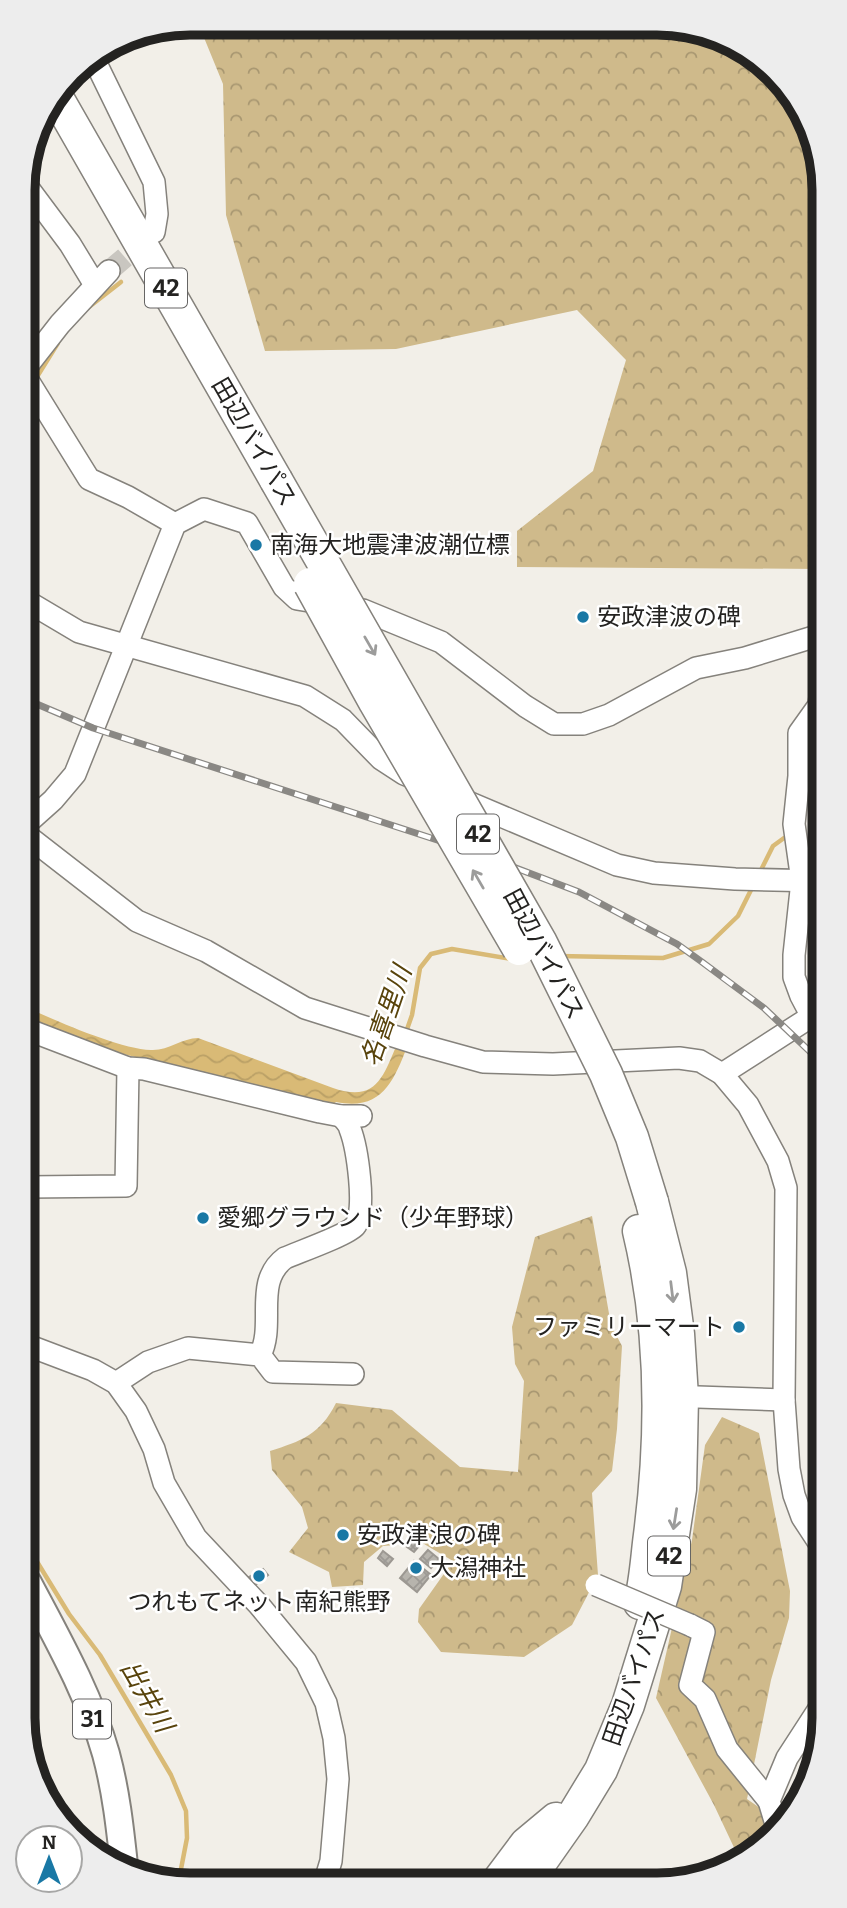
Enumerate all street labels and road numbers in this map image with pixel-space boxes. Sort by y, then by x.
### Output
road number: 42 [145,268,187,308]
street label: 田辺バイパス [206,373,302,511]
road number: 42 [457,814,499,854]
street label: 田辺バイパス [498,884,590,1024]
road number: 42 [648,1536,690,1576]
street label: 田辺バイパス [597,1605,671,1749]
road number: 31 [73,1700,111,1738]

